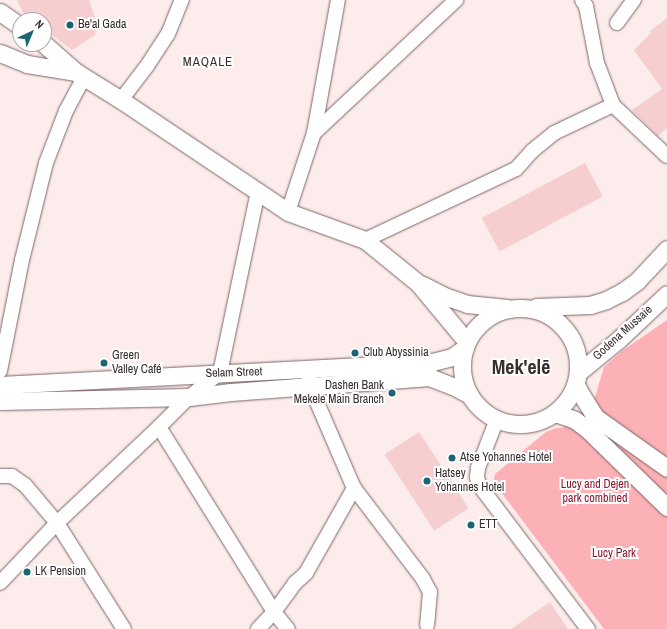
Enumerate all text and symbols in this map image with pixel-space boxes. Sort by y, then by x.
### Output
north arrow [12,12,52,52]
text: N [32,17,47,31]
place label: Be'al Gada [78,18,126,32]
marker: Be'al Gada [65,20,75,30]
district label: MAQALE [183,54,233,70]
street label: Godena Mussaie [590,303,656,363]
place label: Club Abyssinia [363,346,429,360]
marker: Club Abyssinia [350,348,360,358]
place label: Green Valley Café [112,349,162,377]
district label: Mek'elē [492,354,550,378]
marker: Green Valley Café [99,358,109,368]
street label: Selam Street [205,365,263,381]
place label: Dashen Bank Mekele Main Branch [294,379,384,407]
marker: Dashen Bank Mekele Main Branch [387,388,397,398]
place label: Atse Yohannes Hotel [460,451,552,465]
marker: Atse Yohannes Hotel [447,453,457,463]
place label: Hatsey Yohannes Hotel [435,467,504,495]
marker: Hatsey Yohannes Hotel [422,476,432,486]
park label: Lucy and Dejen park combined [561,478,629,506]
place label: ETT [479,518,498,532]
marker: ETT [466,520,476,530]
park label: Lucy Park [592,547,636,561]
place label: LK Pension [35,565,86,579]
marker: LK Pension [22,567,32,577]

